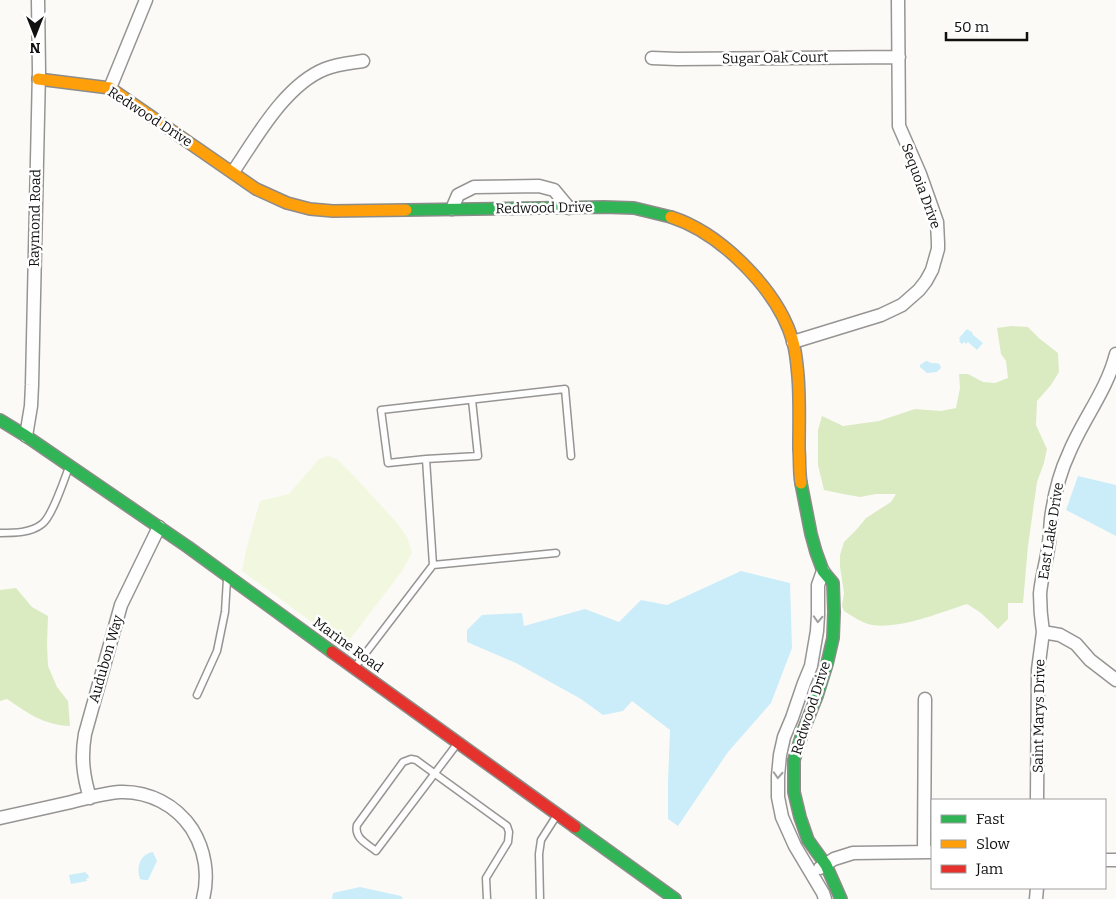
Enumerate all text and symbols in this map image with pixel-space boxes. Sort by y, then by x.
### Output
north arrow [10,10,60,60]
scale bar [946,10,1027,42]
text: 50 m [954,18,990,36]
text: N [29,39,40,56]
street label: Sugar Oak Court [722,49,828,67]
street label: Redwood Drive [105,83,195,151]
street label: Sequoia Drive [898,141,944,231]
street label: Raymond Road [26,169,44,267]
street label: Redwood Drive [495,199,593,217]
street label: East Lake Drive [1035,481,1067,581]
street label: Audubon Way [85,612,127,705]
street label: Marine Road [310,614,386,676]
one-way arrow [813,615,823,623]
street label: Redwood Drive [788,659,834,757]
street label: Saint Marys Drive [1030,659,1048,773]
one-way arrow [773,771,784,779]
legend [931,799,1106,889]
text: Fast [976,810,1005,828]
text: Slow [976,835,1011,853]
text: Jam [975,860,1004,878]

